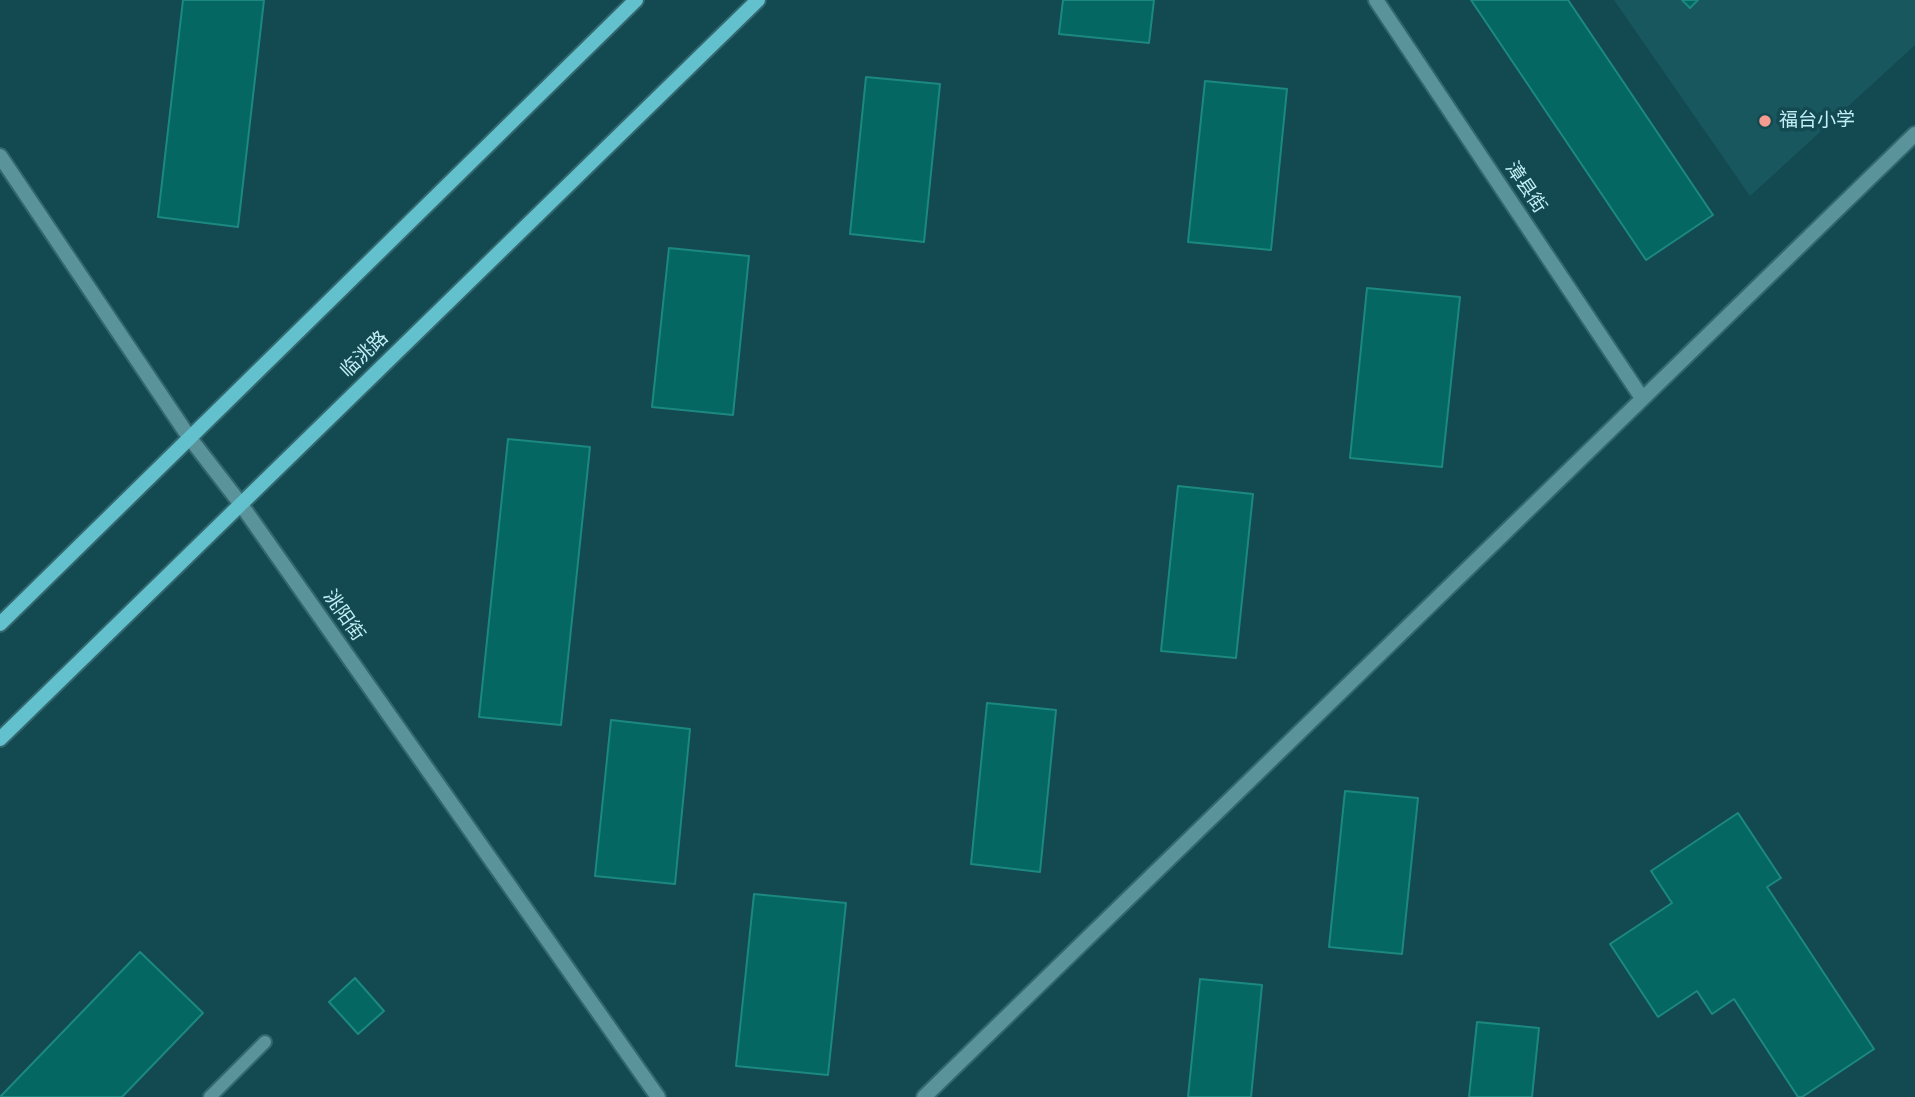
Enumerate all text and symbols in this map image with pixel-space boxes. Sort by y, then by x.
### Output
place label: 福台小学 [1779,110,1855,132]
marker: 福台小学 [1757,113,1773,129]
street label: 漳县街 [1500,158,1550,218]
street label: 临洮路 [337,327,393,383]
street label: 洮阳街 [317,586,369,646]

